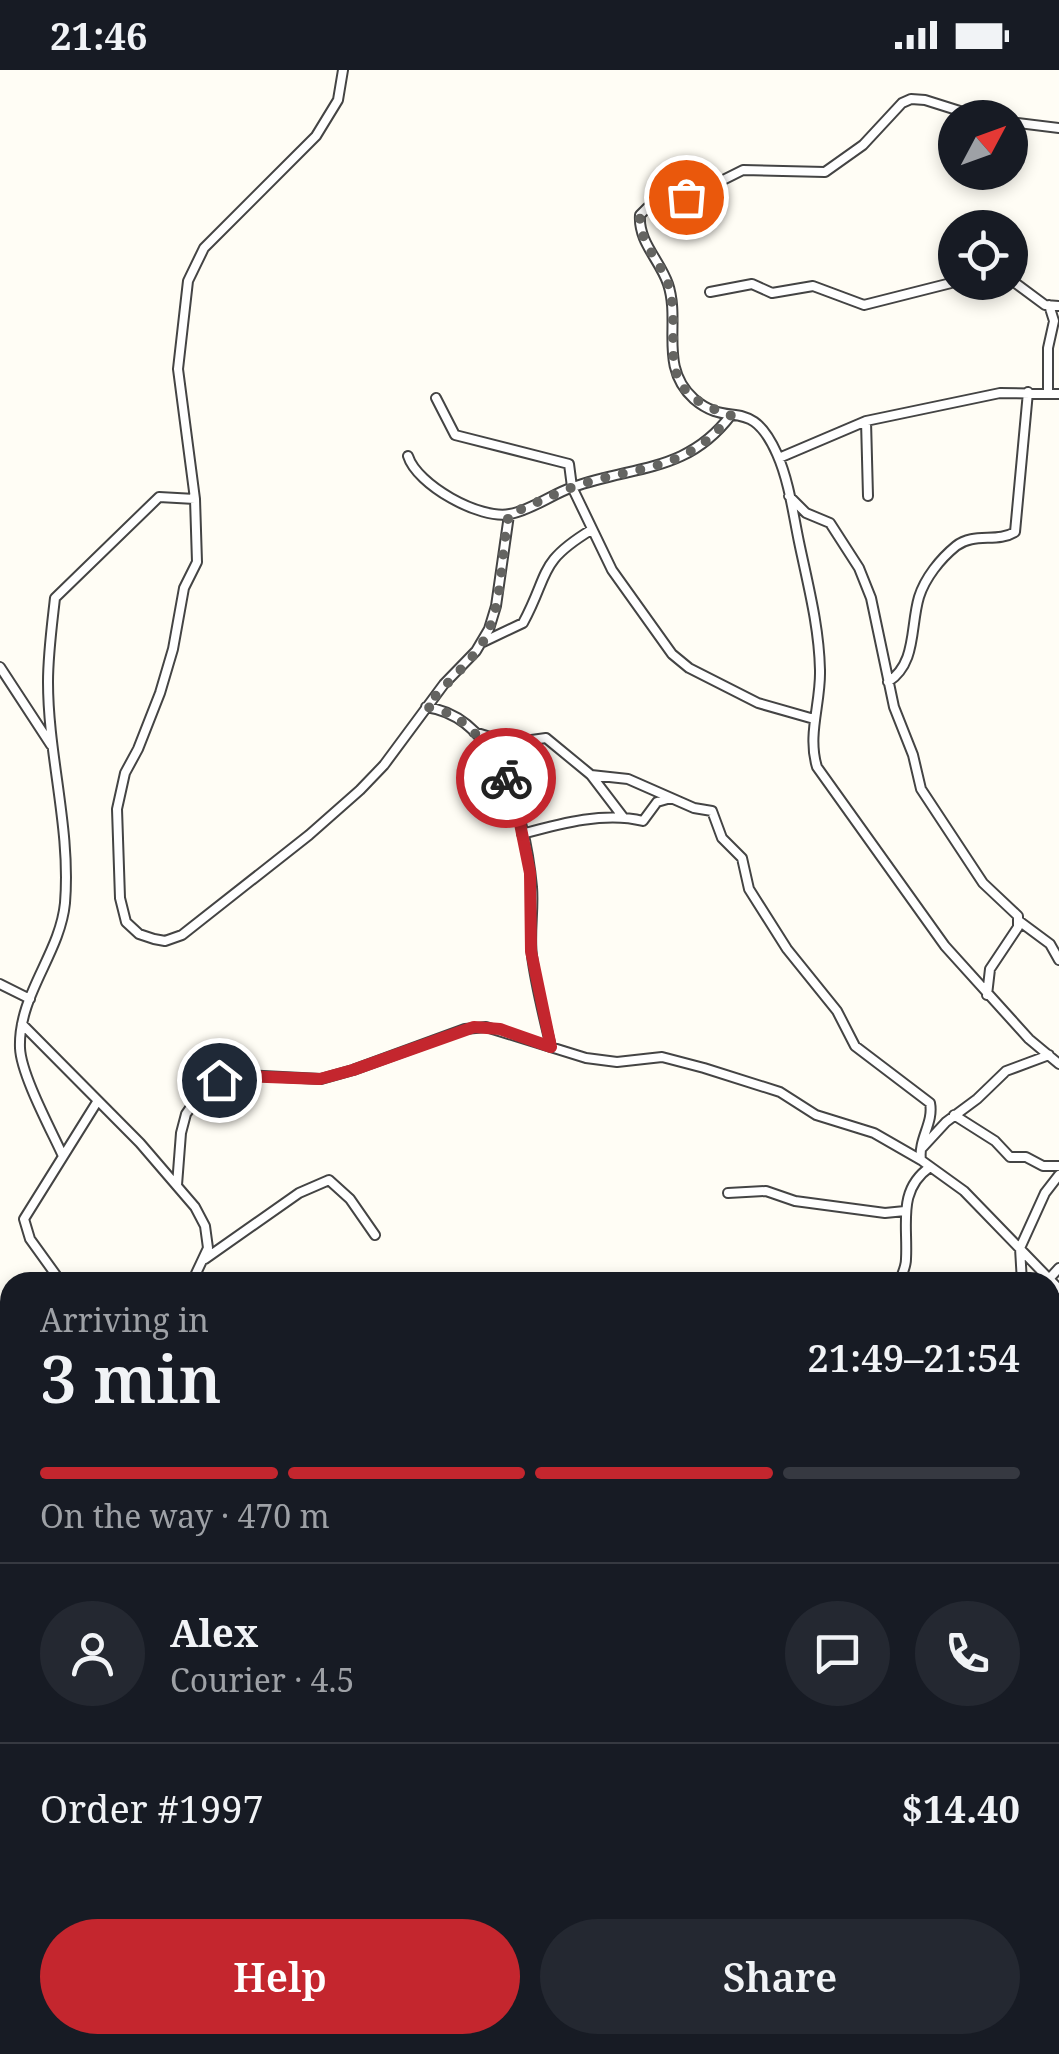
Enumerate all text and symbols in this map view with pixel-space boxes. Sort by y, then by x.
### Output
text: 21:46 [50,9,147,61]
north arrow [938,100,1028,190]
map controls [938,100,1028,300]
pin [644,155,729,240]
icon: bag [659,170,714,225]
button: locate [938,210,1028,300]
courier [456,728,556,828]
icon: bike [479,751,534,806]
pin [177,1038,262,1123]
icon: home [192,1053,247,1108]
text: Arriving in [40,1298,209,1341]
text: 21:49–21:54 [807,1331,1020,1383]
text: 3 min [40,1334,222,1422]
text: On the way · 470 m [40,1494,330,1537]
button: person [40,1601,145,1706]
button: chat [785,1601,890,1706]
button: phone [915,1601,1020,1706]
text: Alex [170,1606,258,1658]
text: Courier · 4.5 [170,1658,354,1701]
text: Order #1997 [40,1782,264,1834]
text: $14.40 [901,1782,1020,1834]
button: Help [40,1919,520,2034]
button: Share [540,1919,1020,2034]

